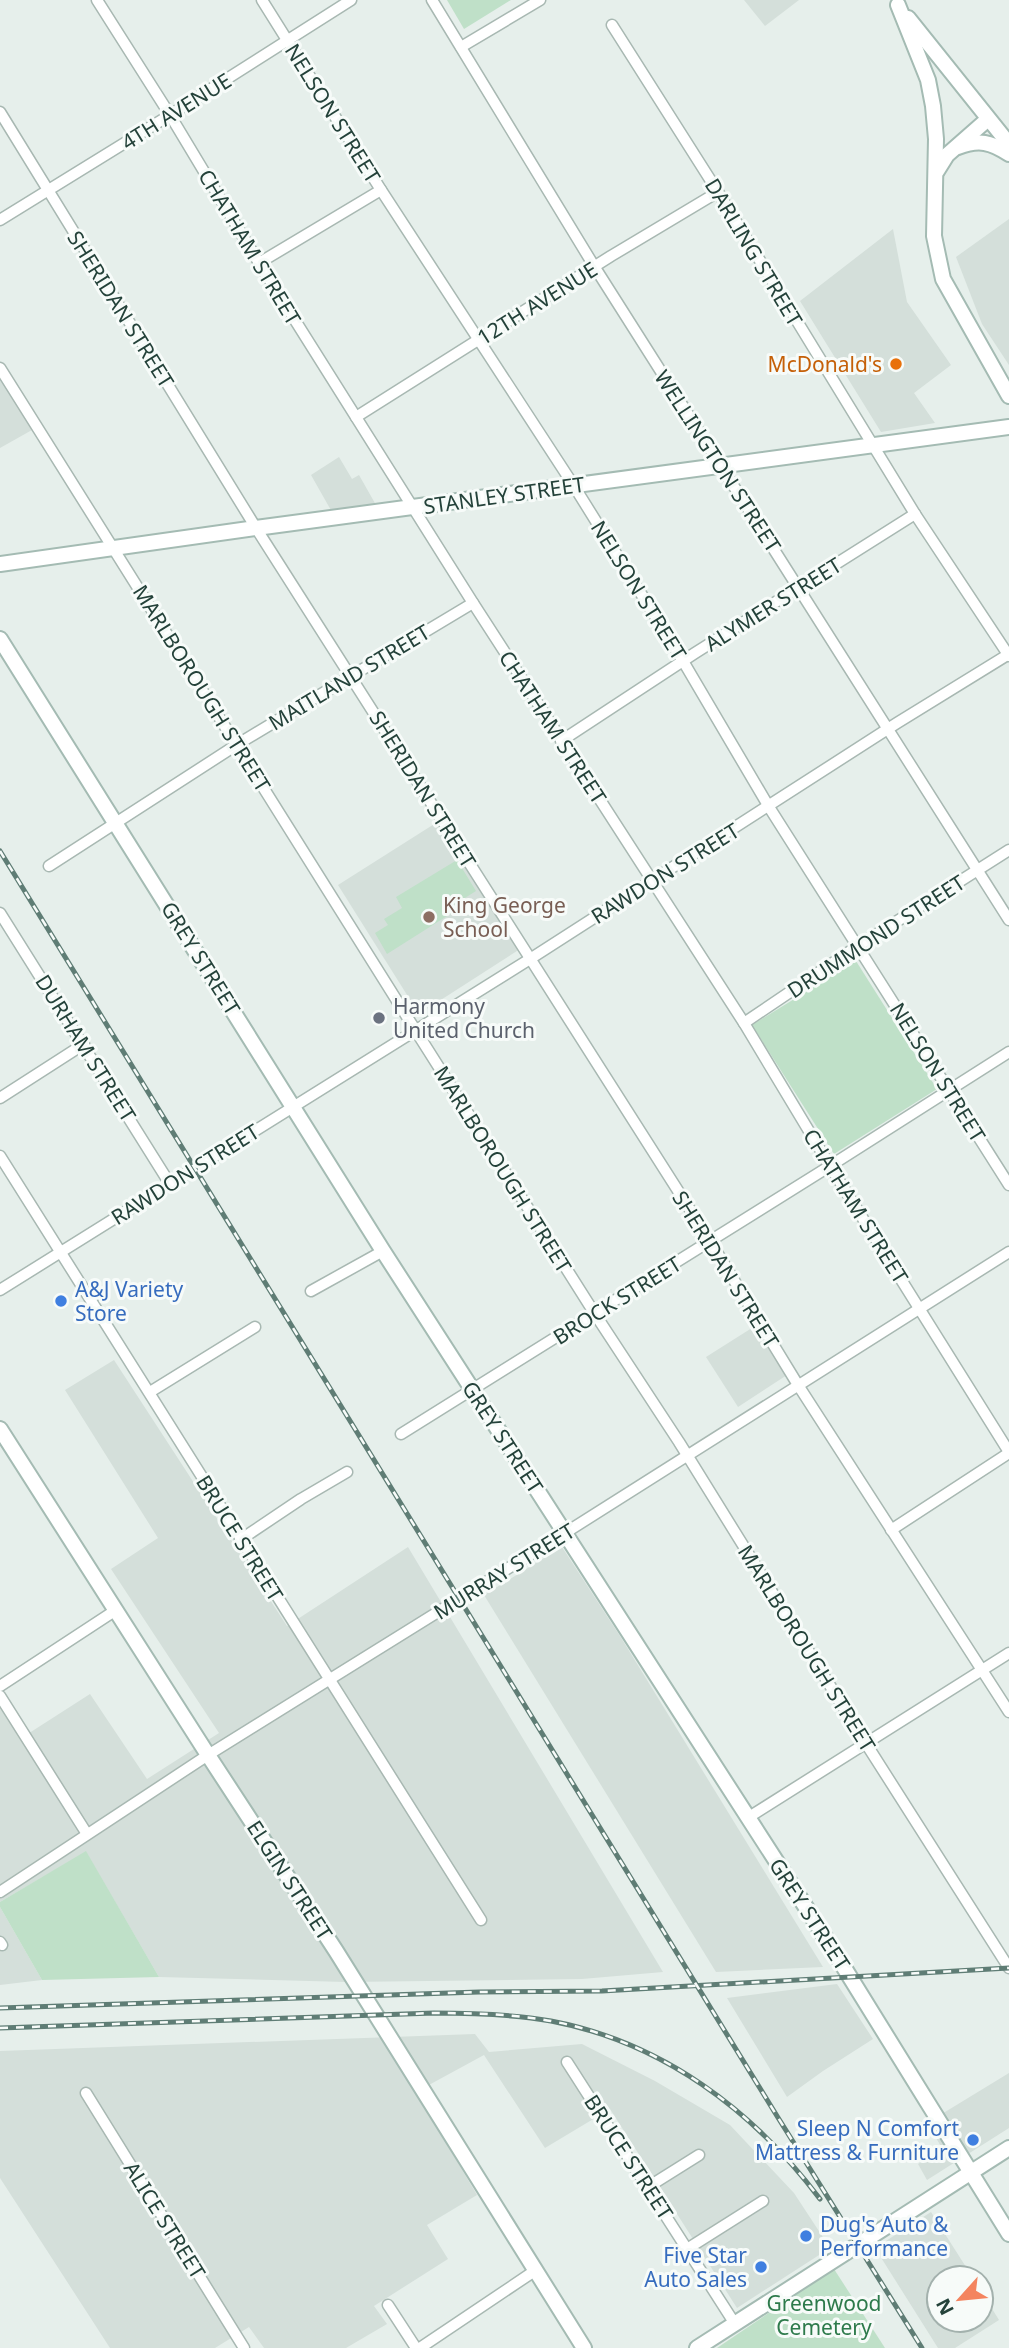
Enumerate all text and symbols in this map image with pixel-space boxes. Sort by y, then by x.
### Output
street label: NELSON STREET [279,38,387,188]
street label: 4TH AVENUE [116,66,236,156]
street label: CHATHAM STREET [192,164,308,330]
street label: DARLING STREET [699,173,809,331]
street label: SHERIDAN STREET [61,225,181,393]
street label: 12TH AVENUE [472,255,602,351]
place label: McDonald's [768,350,882,378]
marker: McDonald's [888,356,904,372]
street label: WELLINGTON STREET [649,364,788,558]
street label: STANLEY STREET [422,470,587,520]
street label: NELSON STREET [585,515,693,665]
street label: ALYMER STREET [699,551,847,657]
street label: MARLBOROUGH STREET [127,579,277,797]
street label: MAITLAND STREET [263,618,435,736]
street label: CHATHAM STREET [493,645,613,809]
street label: SHERIDAN STREET [363,705,483,873]
street label: RAWDON STREET [586,816,745,930]
street label: DRUMMOND STREET [782,868,970,1004]
place label: King George School [443,891,566,943]
street label: GREY STREET [155,896,247,1020]
marker: King George School [421,909,437,925]
street label: DURHAM STREET [29,969,143,1127]
place label: Harmony United Church [393,992,535,1044]
street label: NELSON STREET [884,997,992,1147]
marker: Harmony United Church [371,1010,387,1026]
street label: MARLBOROUGH STREET [428,1060,578,1278]
street label: RAWDON STREET [106,1117,265,1231]
street label: CHATHAM STREET [797,1123,915,1289]
street label: SHERIDAN STREET [666,1185,786,1353]
street label: BROCK STREET [548,1249,687,1351]
place label: A&J Variety Store [75,1275,183,1327]
marker: A&J Variety Store [53,1293,69,1309]
street label: GREY STREET [456,1375,550,1499]
street label: BRUCE STREET [190,1470,290,1607]
street label: MURRAY STREET [428,1516,580,1626]
street label: MARLBOROUGH STREET [732,1539,882,1757]
street label: ELGIN STREET [241,1815,339,1946]
street label: GREY STREET [763,1852,857,1976]
street label: BRUCE STREET [578,2089,680,2225]
place label: Sleep N Comfort Mattress & Furniture [755,2114,959,2166]
marker: Sleep N Comfort Mattress & Furniture [965,2132,981,2148]
street label: ALICE STREET [118,2156,212,2284]
place label: Dug's Auto & Performance [820,2210,949,2262]
marker: Dug's Auto & Performance [798,2228,814,2244]
place label: Five Star Auto Sales [644,2241,747,2293]
marker: Five Star Auto Sales [753,2259,769,2275]
north arrow [925,2264,995,2334]
park label: Greenwood Cemetery [766,2289,882,2341]
text: N [930,2294,960,2320]

